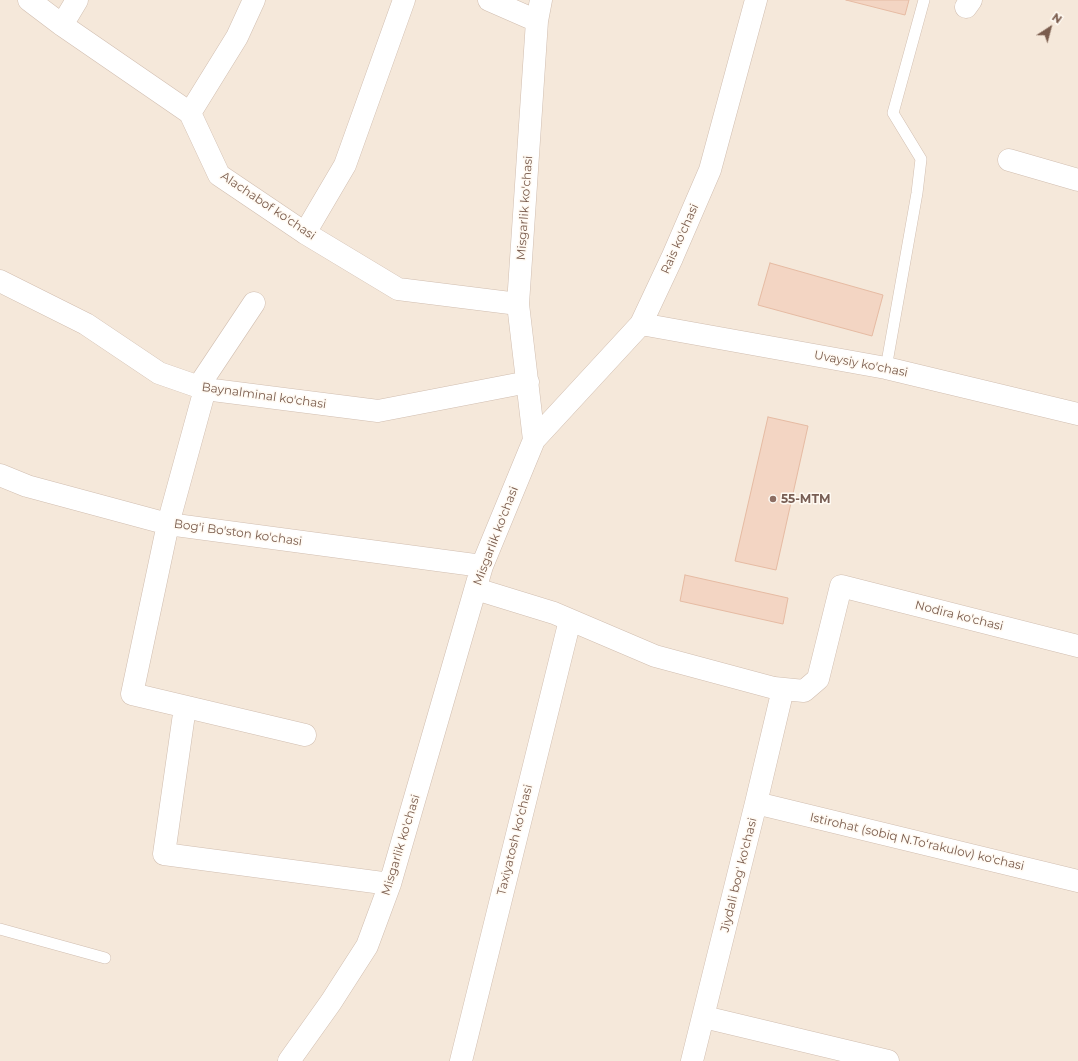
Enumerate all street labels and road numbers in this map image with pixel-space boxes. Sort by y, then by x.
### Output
street label: Misgarlik ko'chasi [514,155,536,261]
street label: Alachabof ko'chasi [218,169,318,243]
street label: Rais ko'chasi [658,202,702,276]
street label: Uvaysiy ko'chasi [813,348,909,380]
street label: Baynalminal ko'chasi [201,380,327,412]
street label: Misgarlik ko'chasi [471,485,521,587]
street label: Bog'i Bo'ston ko'chasi [173,517,303,549]
street label: Nodira ko'chasi [913,598,1005,634]
street label: Taxiyatosh koʻchasi [494,783,536,897]
street label: Misgarlik ko'chasi [379,793,423,897]
street label: Istirohat (sobiq N.To‘rakulov) ko'chasi [808,810,1026,874]
street label: Jiydali bog' ko'chasi [718,816,760,934]

